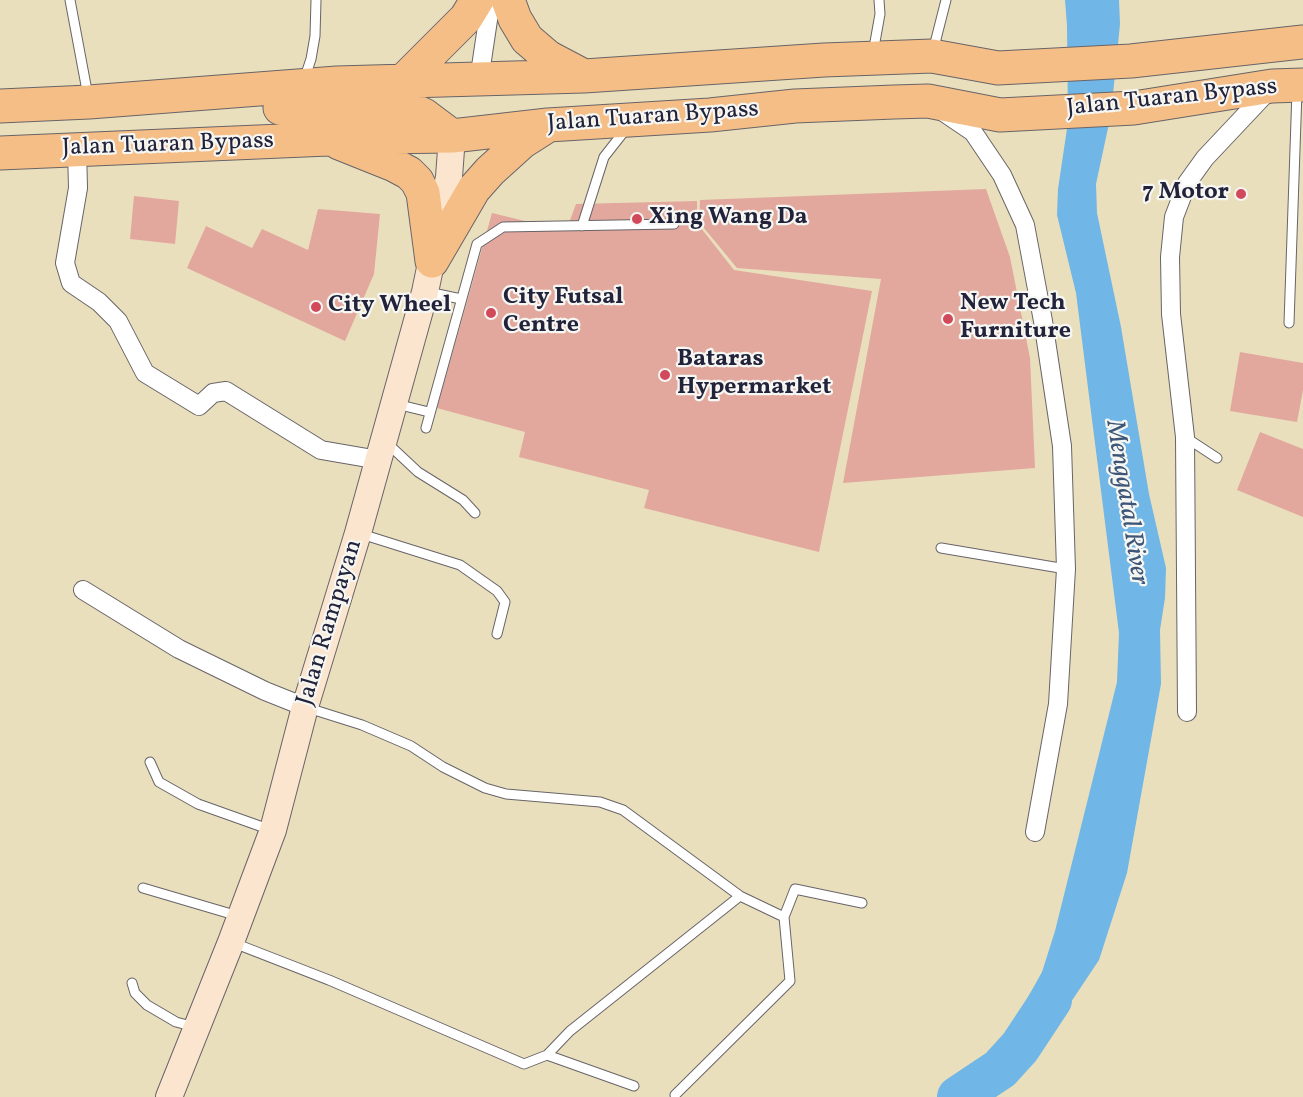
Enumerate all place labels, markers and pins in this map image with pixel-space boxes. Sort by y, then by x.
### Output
place label: 7 Motor [1142,180,1229,208]
marker: 7 Motor [1234,187,1248,201]
place label: Xing Wang Da [649,205,808,233]
marker: Xing Wang Da [630,212,644,226]
place label: City Futsal Centre [503,285,623,341]
place label: New Tech Furniture [960,291,1071,347]
place label: City Wheel [328,293,451,321]
marker: City Wheel [309,300,323,314]
marker: City Futsal Centre [484,306,498,320]
marker: New Tech Furniture [941,312,955,326]
place label: Bataras Hypermarket [677,347,831,403]
marker: Bataras Hypermarket [658,368,672,382]

